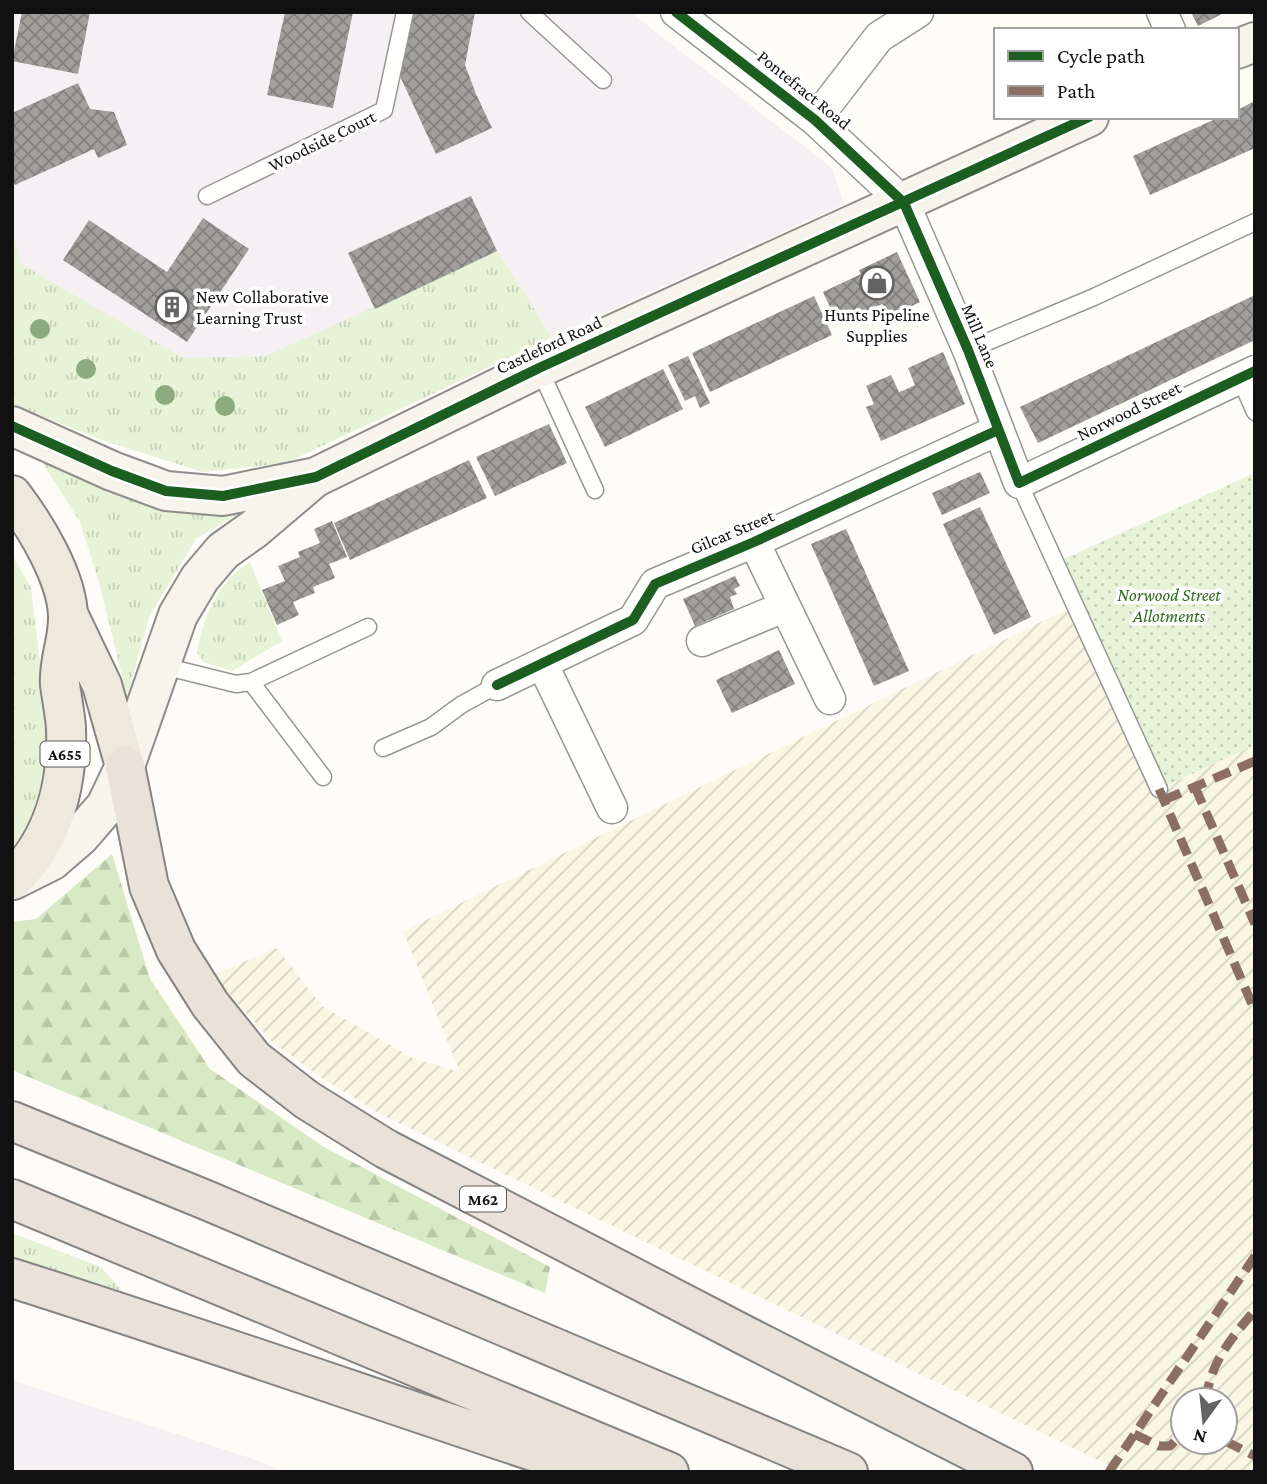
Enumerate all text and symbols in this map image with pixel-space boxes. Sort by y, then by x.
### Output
legend [994,28,1239,119]
text: Cycle path [1057,44,1145,68]
street label: Pontefract Road [753,46,855,134]
text: Path [1057,79,1095,103]
street label: Woodside Court [265,106,380,176]
shop icon: Hunts Pipeline Supplies [858,264,896,302]
place label: New Collaborative Learning Trust [196,287,329,328]
building icon: New Collaborative Learning Trust [153,288,191,326]
street label: Mill Lane [958,301,1002,371]
place label: Hunts Pipeline Supplies [824,305,930,346]
street label: Castleford Road [493,312,605,378]
street label: Norwood Street [1074,377,1185,445]
street label: Gilcar Street [687,505,778,559]
park label: Norwood Street Allotments [1117,585,1221,626]
road number: A655 [41,741,90,766]
road number: M62 [460,1186,506,1212]
north arrow [1169,1386,1239,1456]
text: N [1191,1425,1209,1449]

